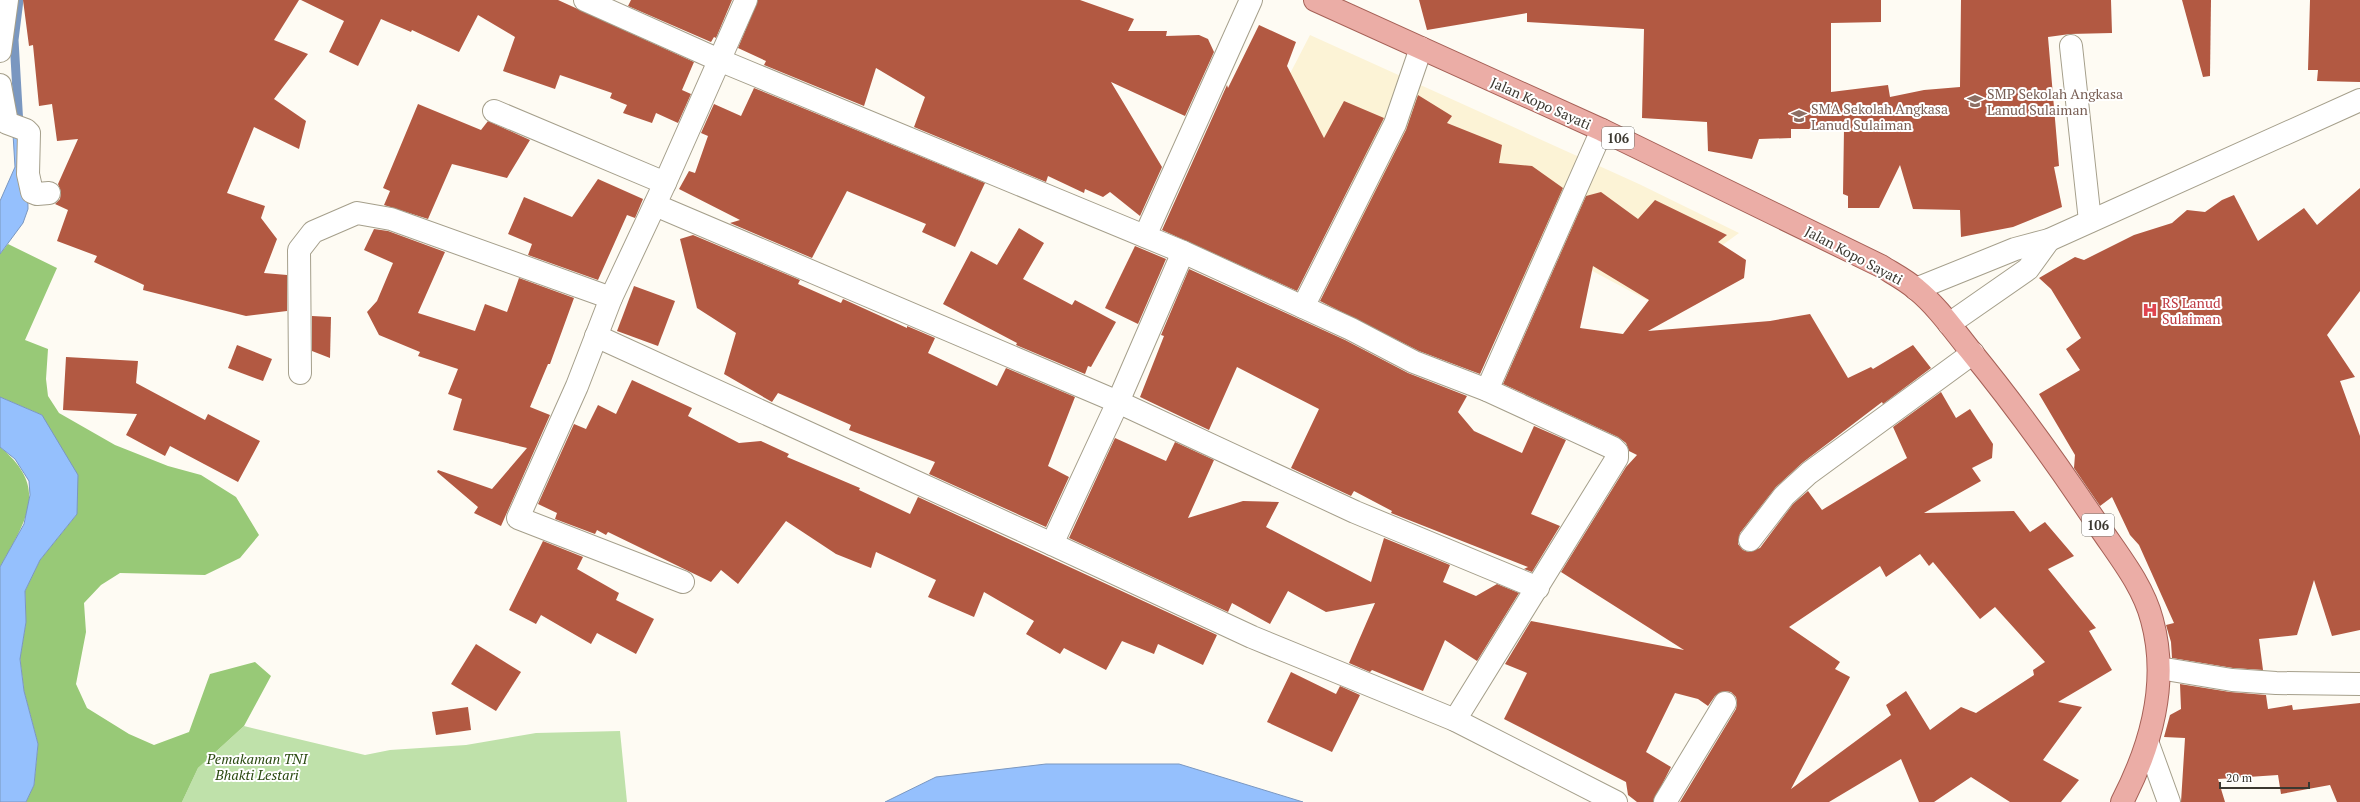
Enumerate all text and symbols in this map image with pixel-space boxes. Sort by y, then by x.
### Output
street label: Jalan Kopo Sayati [1488,72,1594,134]
place label: SMP Sekolah Angkasa Lanud Sulaiman [1987,84,2123,119]
school or university icon: SMP Sekolah Angkasa Lanud Sulaiman [1966,92,1984,110]
place label: SMA Sekolah Angkasa Lanud Sulaiman [1811,99,1948,134]
school or university icon: SMA Sekolah Angkasa Lanud Sulaiman [1790,107,1808,125]
road number: 106 [1602,127,1634,149]
street label: Jalan Kopo Sayati [1802,221,1906,289]
place label: RS Lanud Sulaiman [2162,293,2221,328]
hospital icon: RS Lanud Sulaiman [2141,301,2159,319]
road number: 106 [2082,514,2114,536]
park label: Pemakaman TNI Bhakti Lestari [206,749,308,784]
scale bar [2220,764,2309,790]
text: 20 m [2226,770,2253,785]

